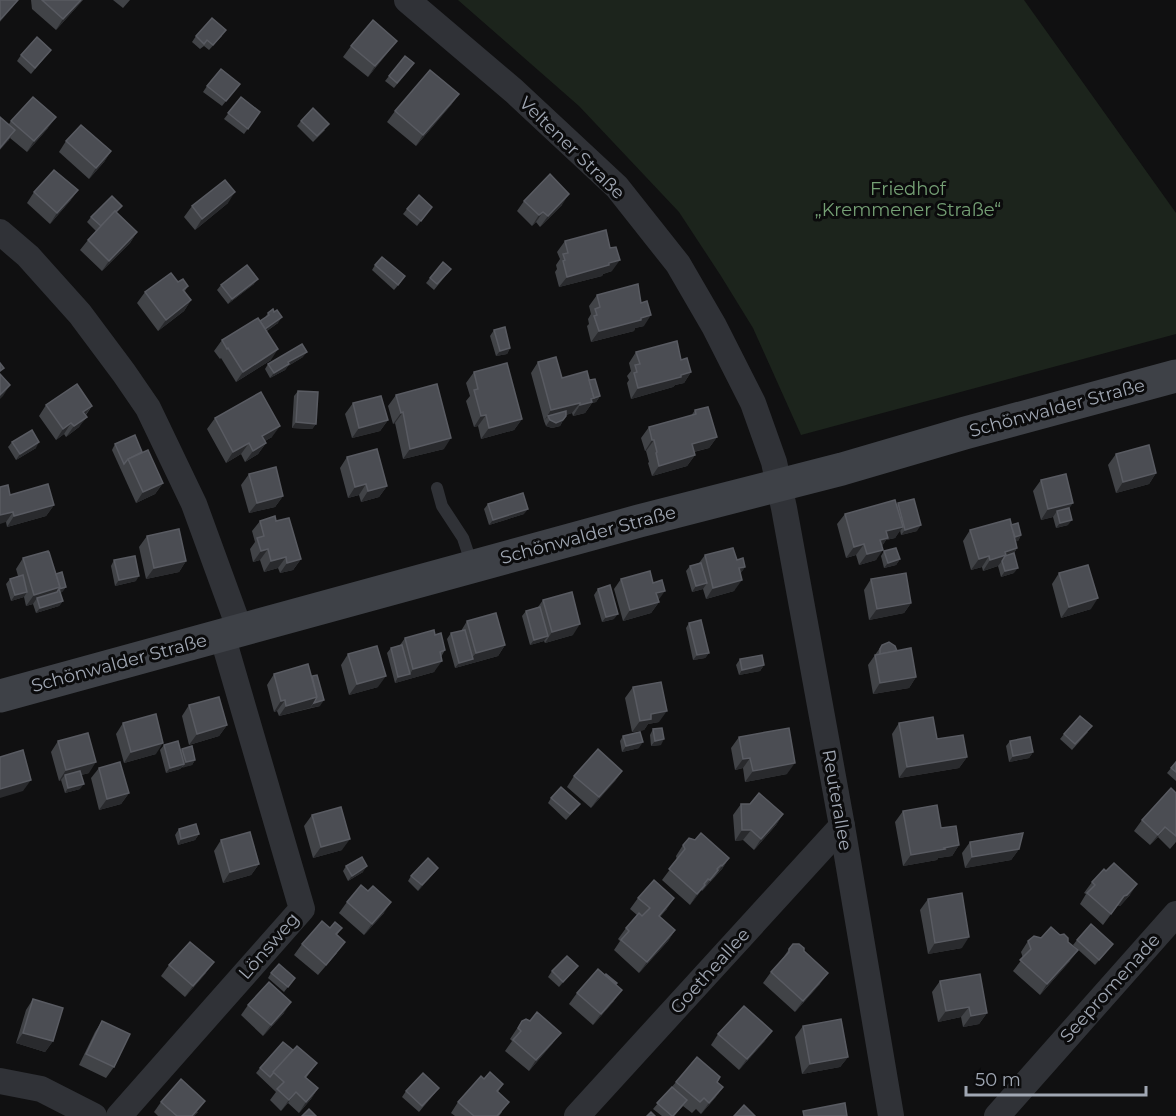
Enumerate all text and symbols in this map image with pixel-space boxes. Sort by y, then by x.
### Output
street label: Veltener Straße [515,92,629,204]
park label: Friedhof „Kremmener Straße“ [815,178,1001,221]
street label: Schönwalder Straße [967,374,1147,442]
street label: Schönwalder Straße [498,501,678,569]
street label: Schönwalder Straße [29,629,209,697]
street label: Reuterallee [817,748,857,852]
street label: Lönsweg [234,908,304,984]
street label: Goetheallee [666,923,754,1019]
street label: Seepromenade [1055,929,1165,1047]
scale bar [966,1059,1146,1097]
text: 50 m [975,1069,1021,1091]

